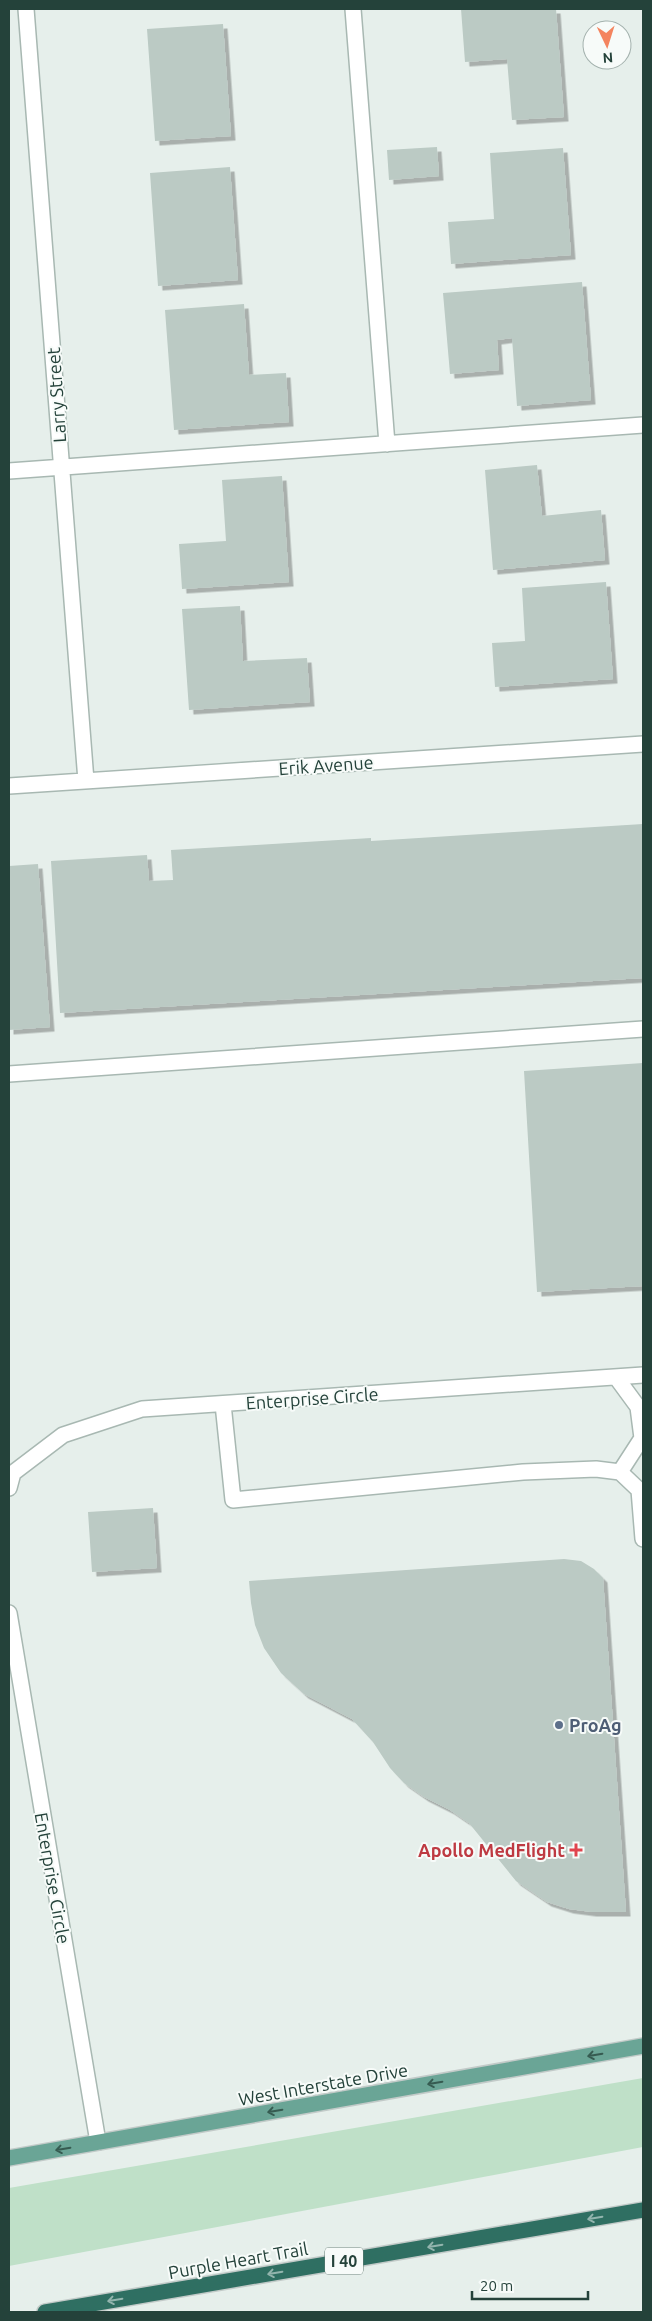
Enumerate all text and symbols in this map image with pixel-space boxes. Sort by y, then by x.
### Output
north arrow [582,20,632,70]
text: N [602,50,614,66]
street label: Larry Street [43,347,69,443]
street label: Erik Avenue [278,752,374,778]
street label: Enterprise Circle [245,1383,379,1413]
place label: ProAg [569,1715,622,1735]
marker: ProAg [553,1719,565,1731]
street label: Enterprise Circle [32,1811,74,1945]
place label: Apollo MedFlight [418,1840,565,1860]
marker: Apollo MedFlight [569,1843,583,1857]
one-way arrow [588,2050,604,2060]
street label: West Interstate Drive [237,2059,409,2109]
one-way arrow [428,2078,444,2088]
one-way arrow [268,2107,284,2116]
one-way arrow [56,2144,72,2154]
one-way arrow [588,2214,604,2224]
street label: Purple Heart Trail [167,2238,310,2282]
one-way arrow [428,2241,444,2251]
road number: I 40 [325,2248,363,2274]
scale bar [472,2268,588,2300]
one-way arrow [267,2269,283,2279]
text: 20 m [480,2277,513,2294]
one-way arrow [107,2296,123,2306]

